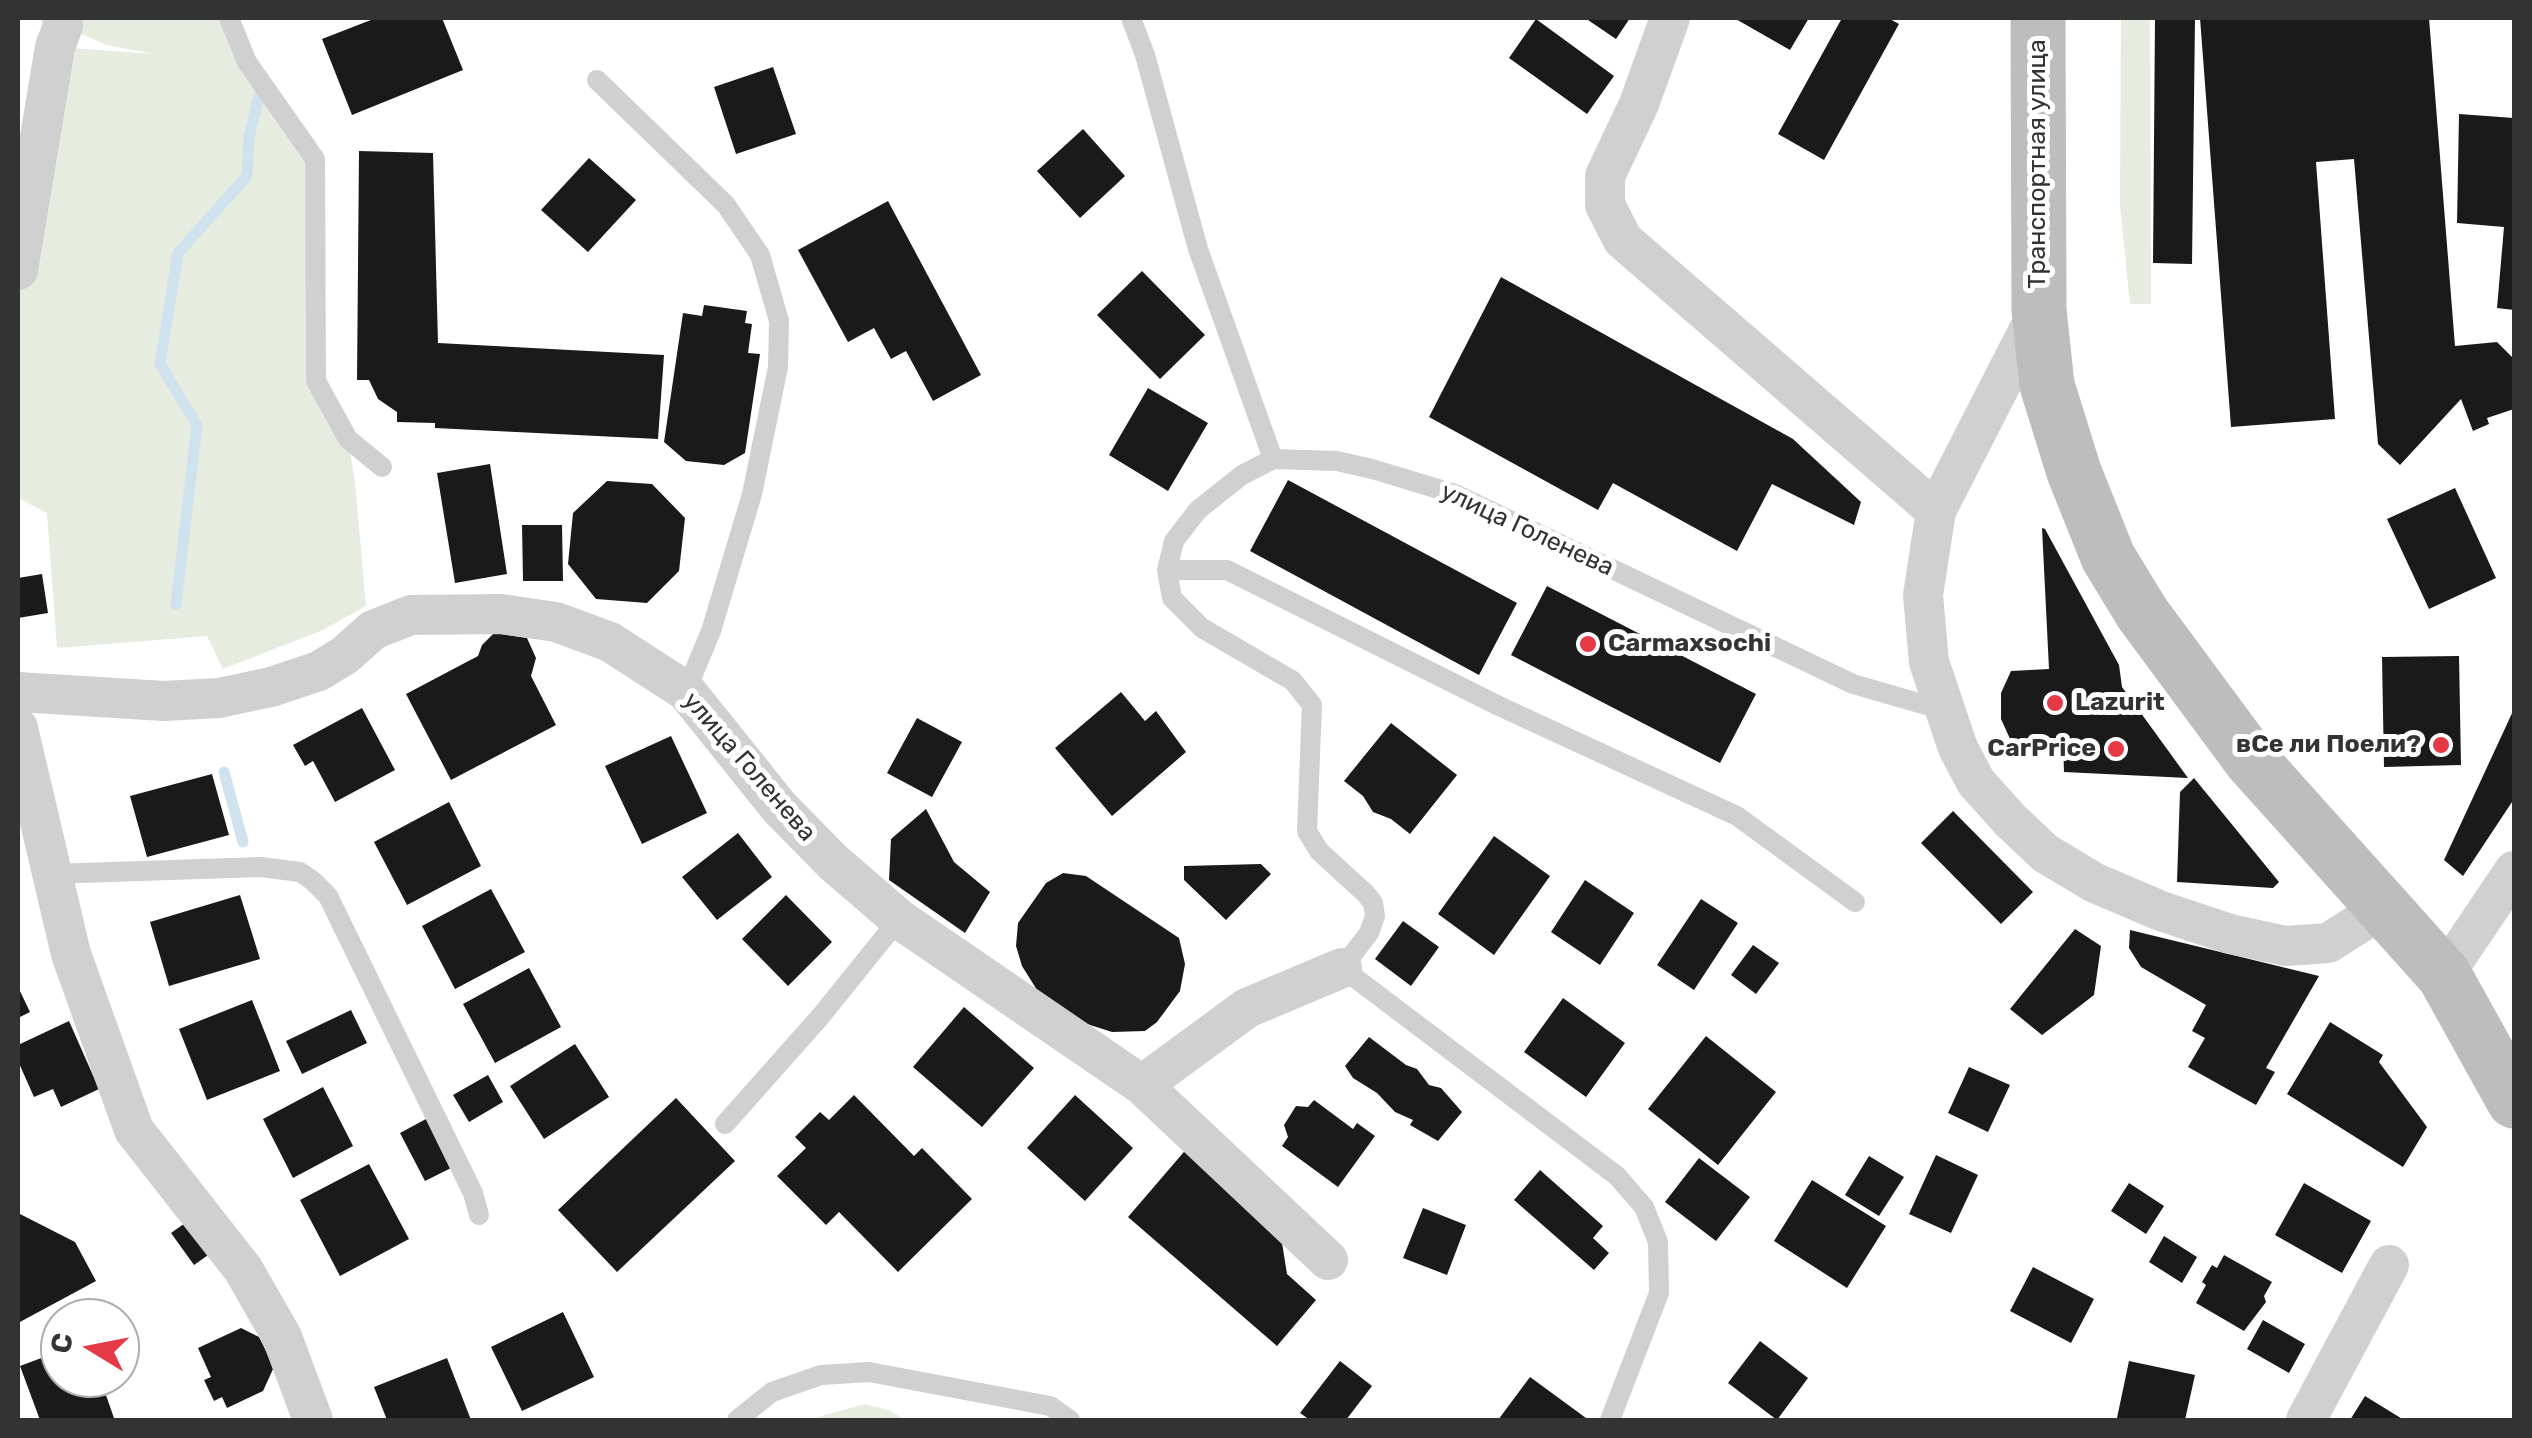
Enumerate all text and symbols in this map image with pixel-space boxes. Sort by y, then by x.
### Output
street label: Транспортная улица [2023,39,2053,289]
street label: улица Голенева [1436,477,1618,583]
place label: Carmaxsochi [1608,629,1771,659]
marker: Carmaxsochi [1577,633,1599,655]
street label: улица Голенева [676,686,822,848]
place label: Lazurit [2075,688,2165,718]
marker: Lazurit [2044,692,2066,714]
place label: вСе ли Поели? [2236,730,2421,760]
place label: CarPrice [1987,734,2096,764]
marker: вСе ли Поели? [2430,734,2452,756]
marker: CarPrice [2105,738,2127,760]
north arrow [40,1298,140,1398]
text: С [44,1331,80,1356]

